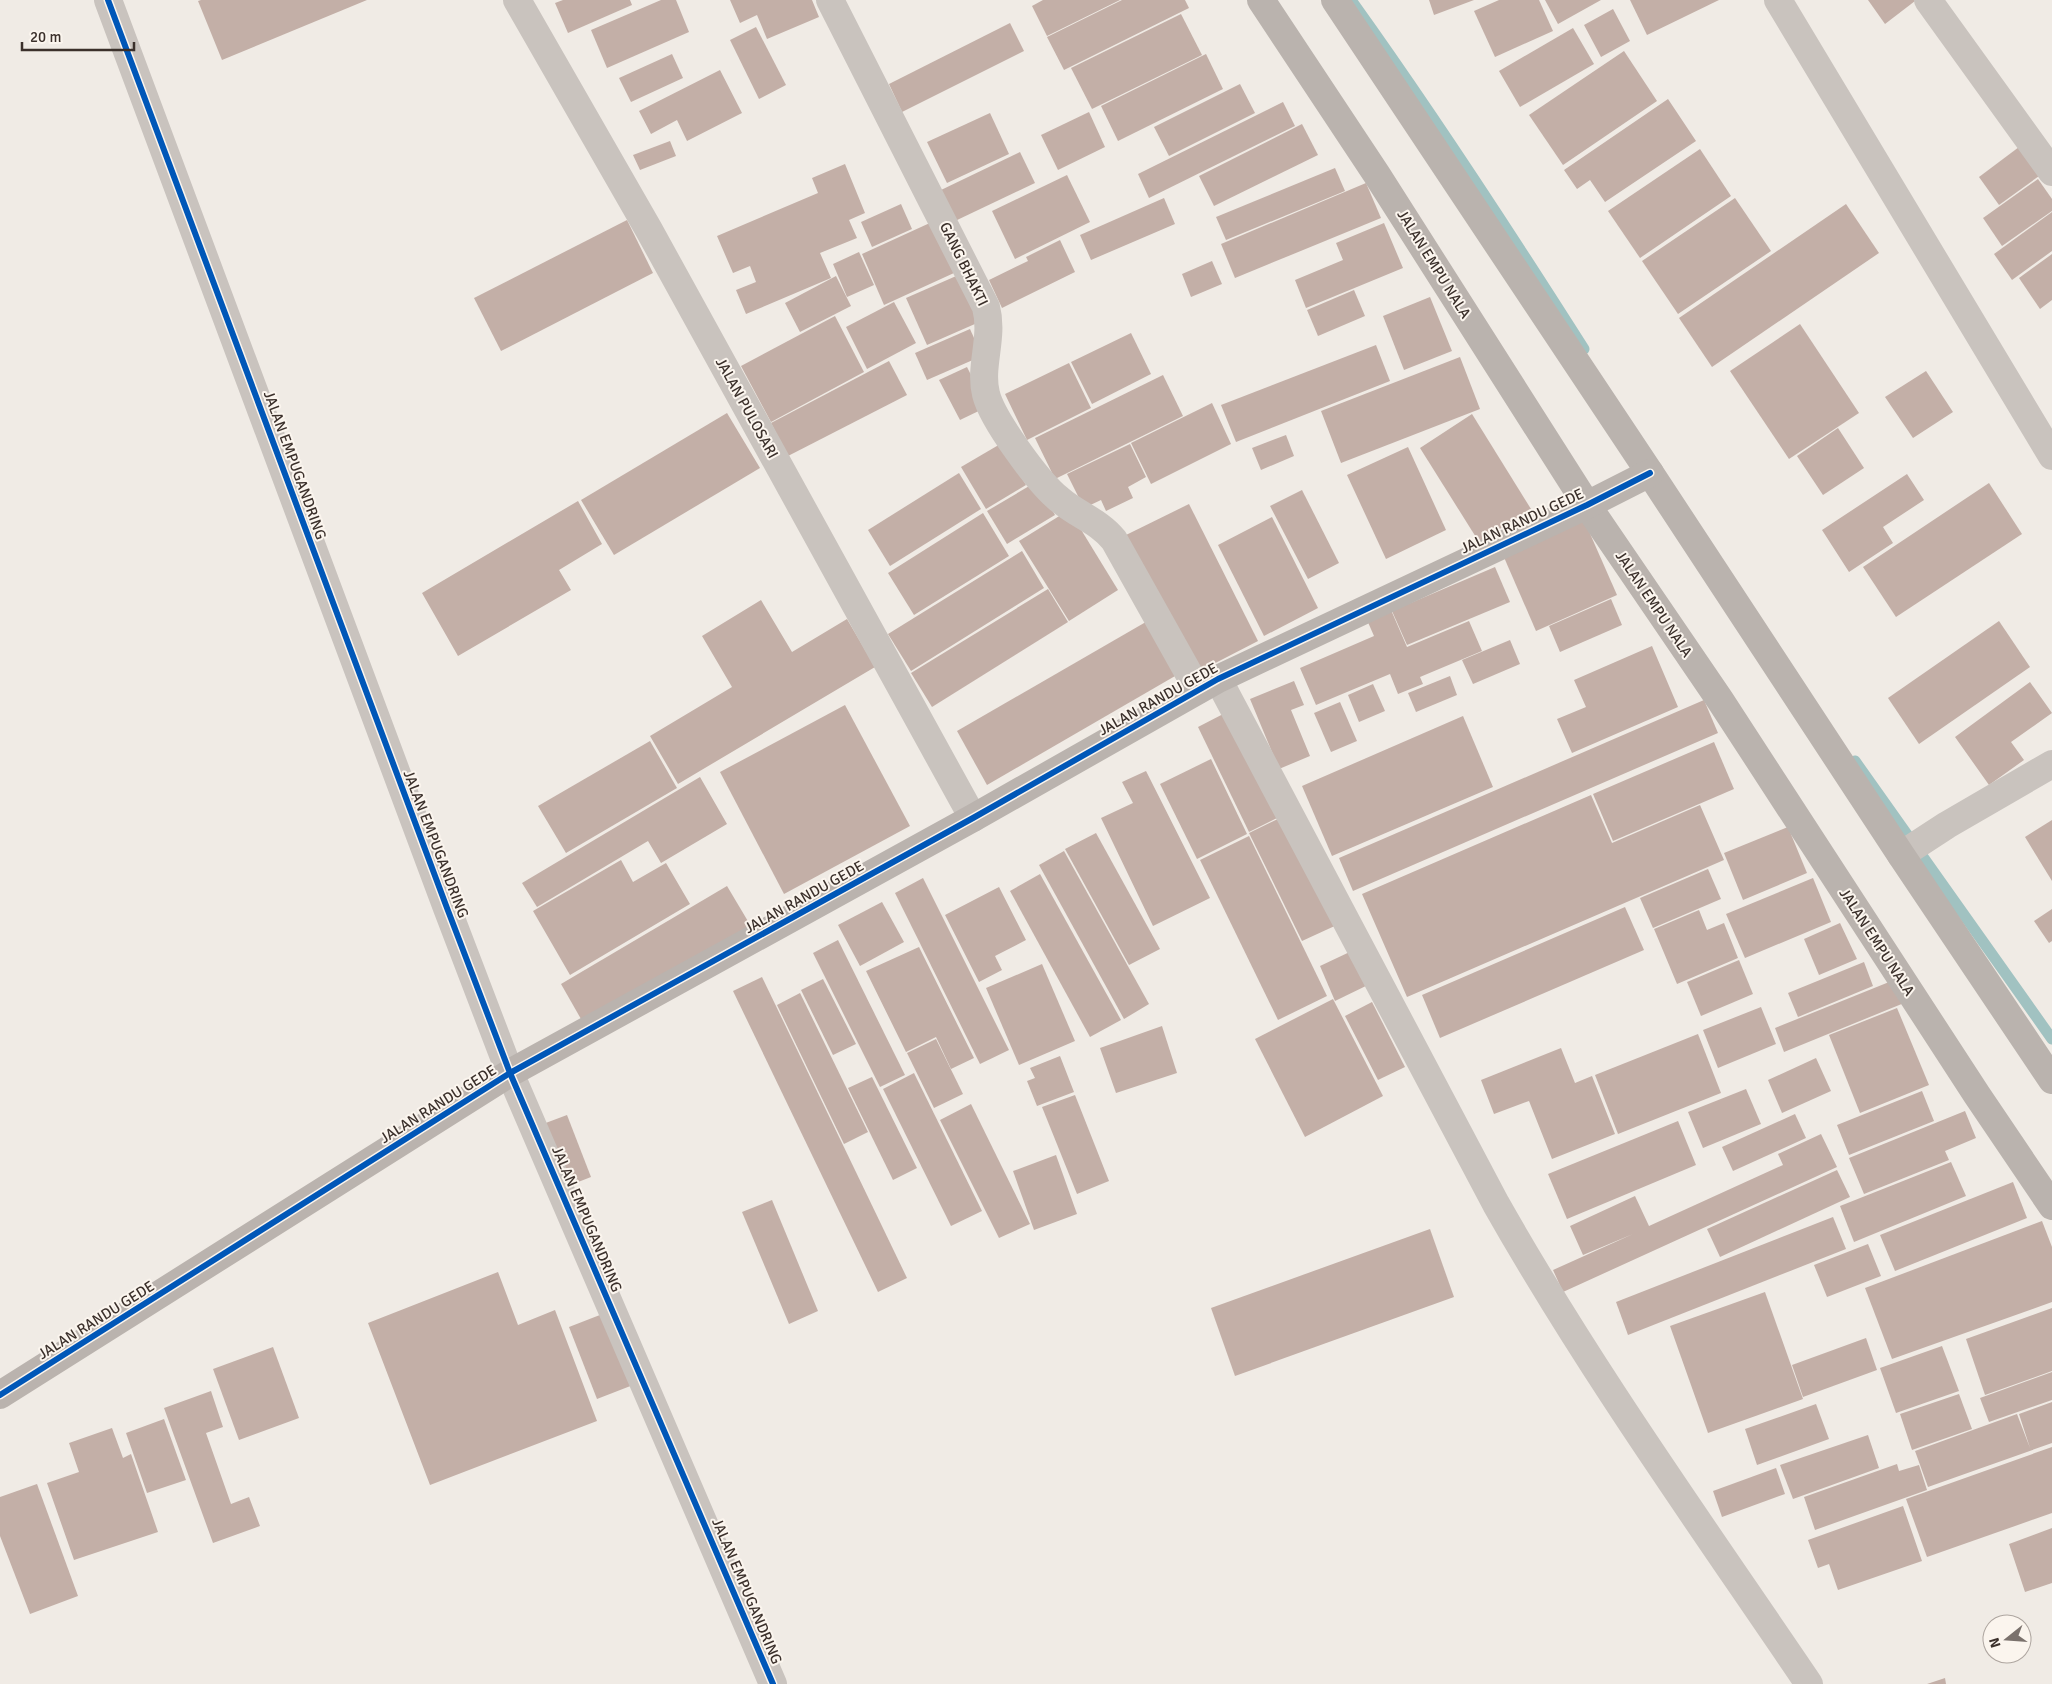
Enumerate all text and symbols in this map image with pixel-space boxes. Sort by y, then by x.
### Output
scale bar [22,20,135,52]
text: 20 m [30,28,61,46]
street label: JALAN EMPU NALA [1393,206,1475,322]
street label: GANG BHAKTI [936,219,992,309]
street label: JALAN PULOSARI [712,354,782,462]
street label: JALAN EMPUGANDRING [260,388,330,542]
street label: JALAN RANDU GEDE [1458,485,1586,557]
street label: JALAN EMPU NALA [1612,547,1696,661]
street label: JALAN RANDU GEDE [1095,659,1221,739]
street label: JALAN EMPUGANDRING [399,768,473,920]
street label: JALAN RANDU GEDE [741,857,867,937]
street label: JALAN EMPU NALA [1836,885,1918,999]
street label: JALAN RANDU GEDE [377,1061,499,1147]
street label: JALAN EMPUGANDRING [548,1143,626,1295]
street label: JALAN RANDU GEDE [35,1277,157,1363]
street label: JALAN EMPUGANDRING [708,1515,786,1667]
north arrow [1982,1614,2032,1664]
text: N [1985,1636,2005,1650]

